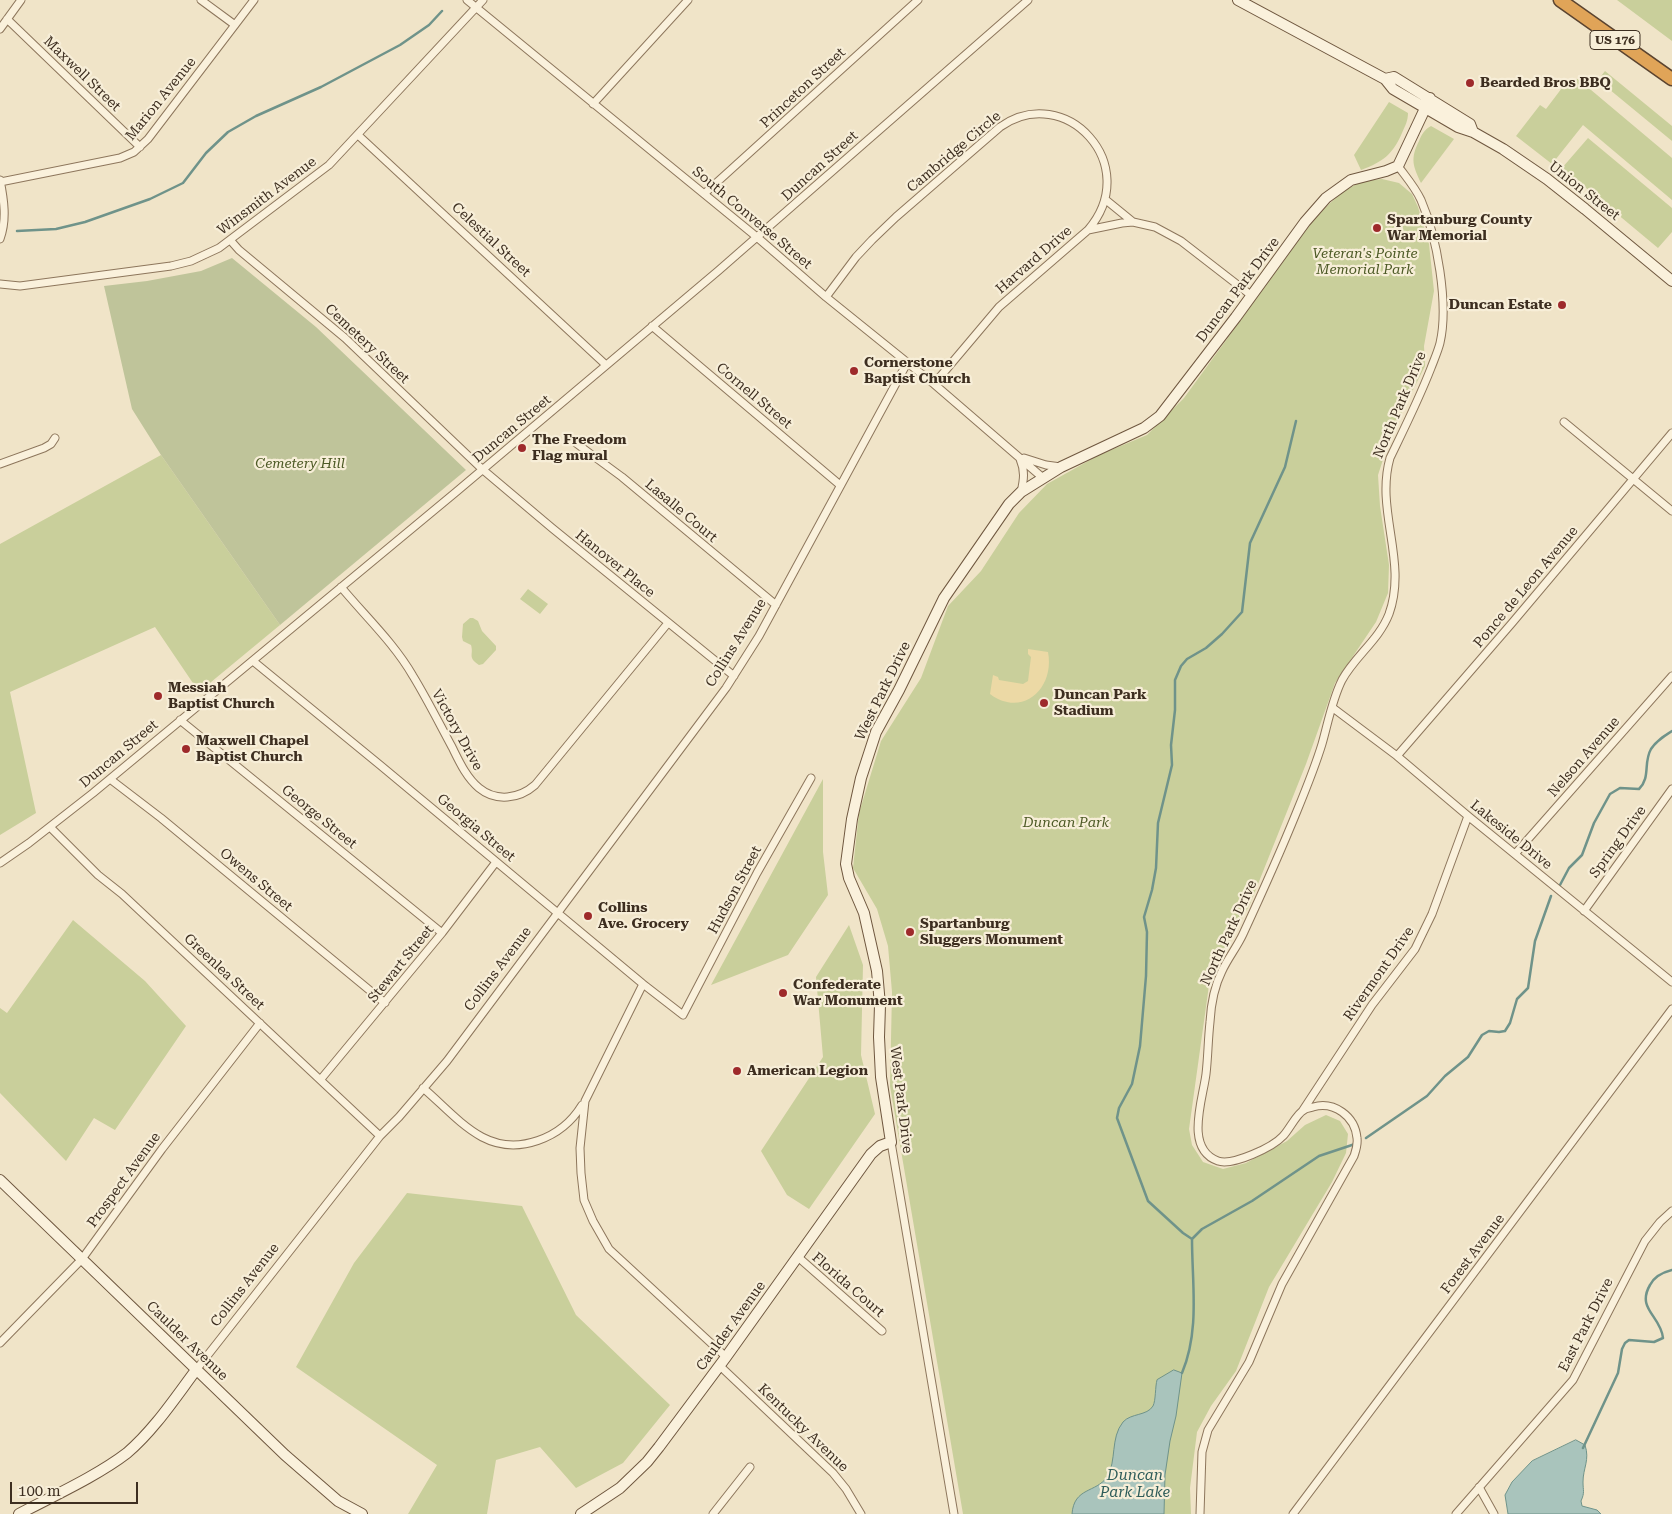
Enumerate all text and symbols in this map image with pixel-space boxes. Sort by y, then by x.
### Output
road number: US 176 [1590,30,1640,50]
street label: Maxwell Street [40,33,124,115]
street label: Princeton Street [757,44,849,132]
street label: Marion Avenue [122,54,200,144]
place label: Bearded Bros BBQ [1480,75,1611,91]
marker: Bearded Bros BBQ [1464,77,1476,89]
street label: Cambridge Circle [904,108,1004,196]
street label: Duncan Street [778,127,862,205]
street label: Winsmith Avenue [214,153,320,239]
street label: Union Street [1545,158,1623,224]
street label: South Converse Street [689,163,815,273]
street label: Celestial Street [448,199,534,281]
place label: Spartanburg County War Memorial [1387,212,1532,244]
street label: Harvard Drive [993,222,1075,298]
marker: Spartanburg County War Memorial [1371,222,1383,234]
street label: Duncan Park Drive [1193,234,1283,346]
park label: Veteran's Pointe Memorial Park [1312,246,1418,278]
place label: Duncan Estate [1449,297,1552,313]
marker: Duncan Estate [1556,299,1568,311]
street label: Cemetery Street [321,301,413,387]
street label: North Park Drive [1370,349,1430,461]
place label: Cornerstone Baptist Church [864,355,971,388]
street label: Cornell Street [713,360,795,432]
marker: Cornerstone Baptist Church [848,365,860,377]
street label: Duncan Street [470,391,554,467]
place label: The Freedom Flag mural [532,432,627,464]
marker: The Freedom Flag mural [516,442,528,454]
park label: Cemetery Hill [255,456,345,472]
street label: Lasalle Court [641,476,721,546]
street label: Ponce de Leon Avenue [1470,523,1582,651]
street label: Hanover Place [572,527,658,601]
street label: Collins Avenue [702,596,770,690]
street label: West Park Drive [852,639,914,743]
place label: Messiah Baptist Church [168,680,275,712]
street label: Victory Drive [428,686,486,774]
place label: Duncan Park Stadium [1054,687,1147,720]
marker: Messiah Baptist Church [152,690,164,702]
marker: Duncan Park Stadium [1038,697,1050,709]
street label: Nelson Avenue [1545,713,1623,801]
street label: Duncan Street [77,716,161,792]
place label: Maxwell Chapel Baptist Church [196,733,309,766]
marker: Maxwell Chapel Baptist Church [180,743,192,755]
street label: George Street [278,782,360,852]
street label: Georgia Street [434,790,518,866]
street label: Lakeside Drive [1467,797,1555,873]
street label: Spring Drive [1586,803,1650,881]
park label: Duncan Park [1023,815,1109,831]
street label: Hudson Street [705,843,765,937]
street label: Owens Street [216,845,296,915]
street label: North Park Drive [1197,878,1261,988]
place label: Collins Ave. Grocery [598,900,689,932]
marker: Collins Ave. Grocery [582,910,594,922]
place label: Spartanburg Sluggers Monument [920,916,1063,949]
street label: Stewart Street [365,922,437,1006]
street label: Collins Avenue [461,924,535,1014]
street label: Rivermont Drive [1340,924,1418,1024]
marker: Spartanburg Sluggers Monument [904,926,916,938]
street label: Greenlea Street [180,930,268,1014]
place label: Confederate War Monument [793,977,903,1010]
marker: Confederate War Monument [777,987,789,999]
street label: West Park Drive [886,1046,916,1154]
place label: American Legion [747,1063,868,1079]
marker: American Legion [731,1065,743,1077]
street label: Prospect Avenue [84,1129,164,1231]
street label: Forest Avenue [1438,1211,1508,1297]
street label: Collins Avenue [207,1240,283,1330]
street label: Florida Court [808,1249,888,1321]
street label: East Park Drive [1555,1275,1617,1375]
street label: Caulder Avenue [693,1278,769,1374]
street label: Caulder Avenue [143,1298,231,1384]
street label: Kentucky Avenue [754,1381,852,1475]
water label: Duncan Park Lake [1100,1467,1170,1502]
scale bar [12,1472,140,1504]
text: 100 m [18,1482,61,1500]

